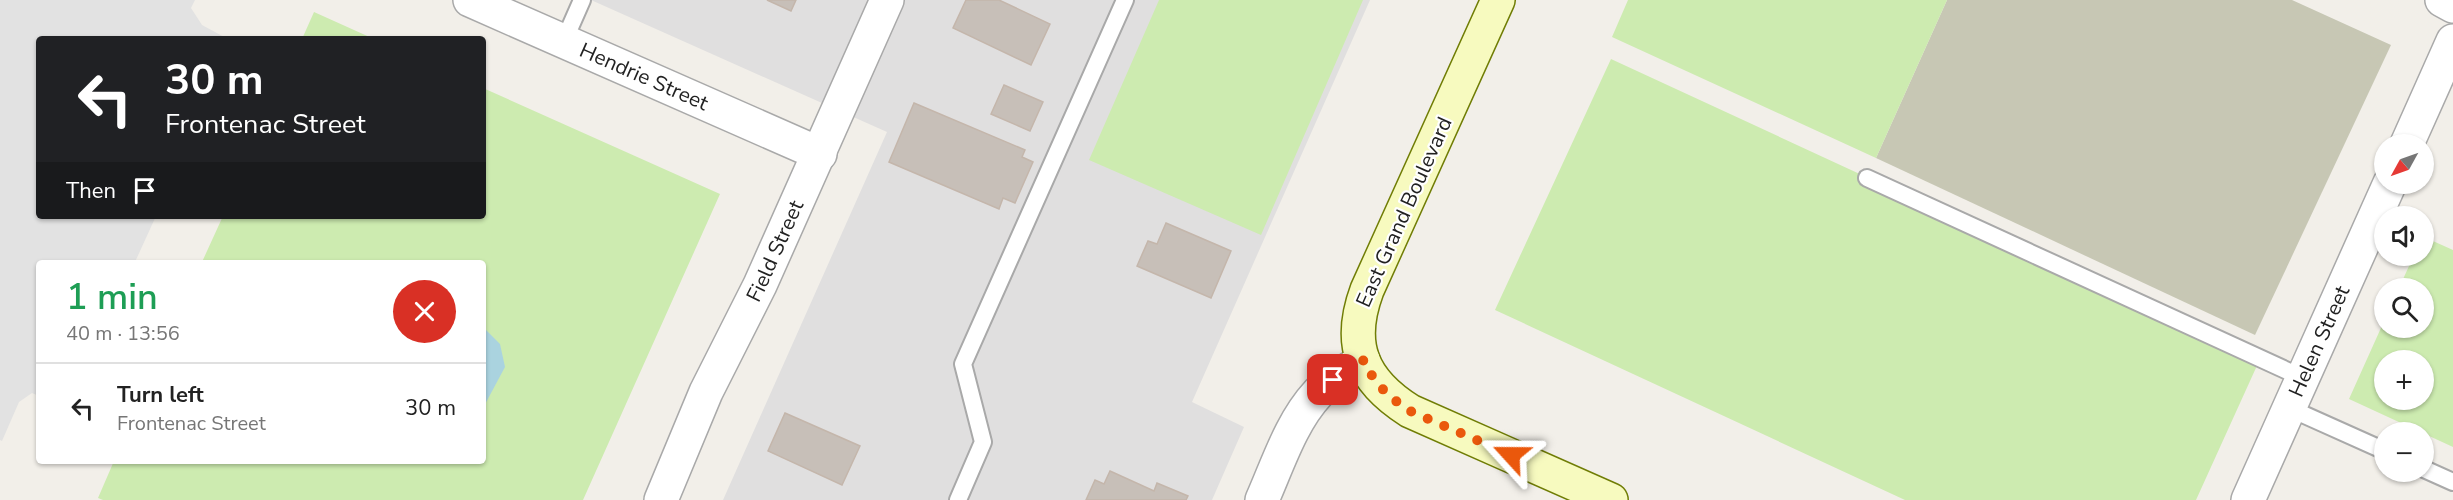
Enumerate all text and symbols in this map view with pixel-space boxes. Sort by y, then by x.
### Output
street label: Hendrie Street [575,36,713,117]
text: 30 m [165,52,264,109]
icon: left [66,60,144,138]
text: Frontenac Street [165,106,366,143]
street label: East Grand Boulevard [1349,112,1459,312]
north arrow [2374,134,2434,194]
map controls [2374,134,2434,482]
icon: arrive [128,174,161,207]
text: Then [66,176,116,206]
street label: Field Street [740,195,810,307]
button: sound [2374,206,2434,266]
text: 1 min [66,273,158,322]
button: search [2374,278,2434,338]
button: close [393,280,456,343]
street label: Helen Street [2282,281,2357,401]
text: 40 m · 13:56 [66,320,180,347]
button: + [2374,350,2434,410]
pin [1307,354,1358,405]
icon: arrive [1316,363,1349,396]
text: Turn left [117,380,204,410]
icon: left [66,392,99,425]
text: 30 m [405,393,456,423]
text: Frontenac Street [117,410,266,437]
button: − [2374,422,2434,482]
position arrow [1479,423,1543,487]

